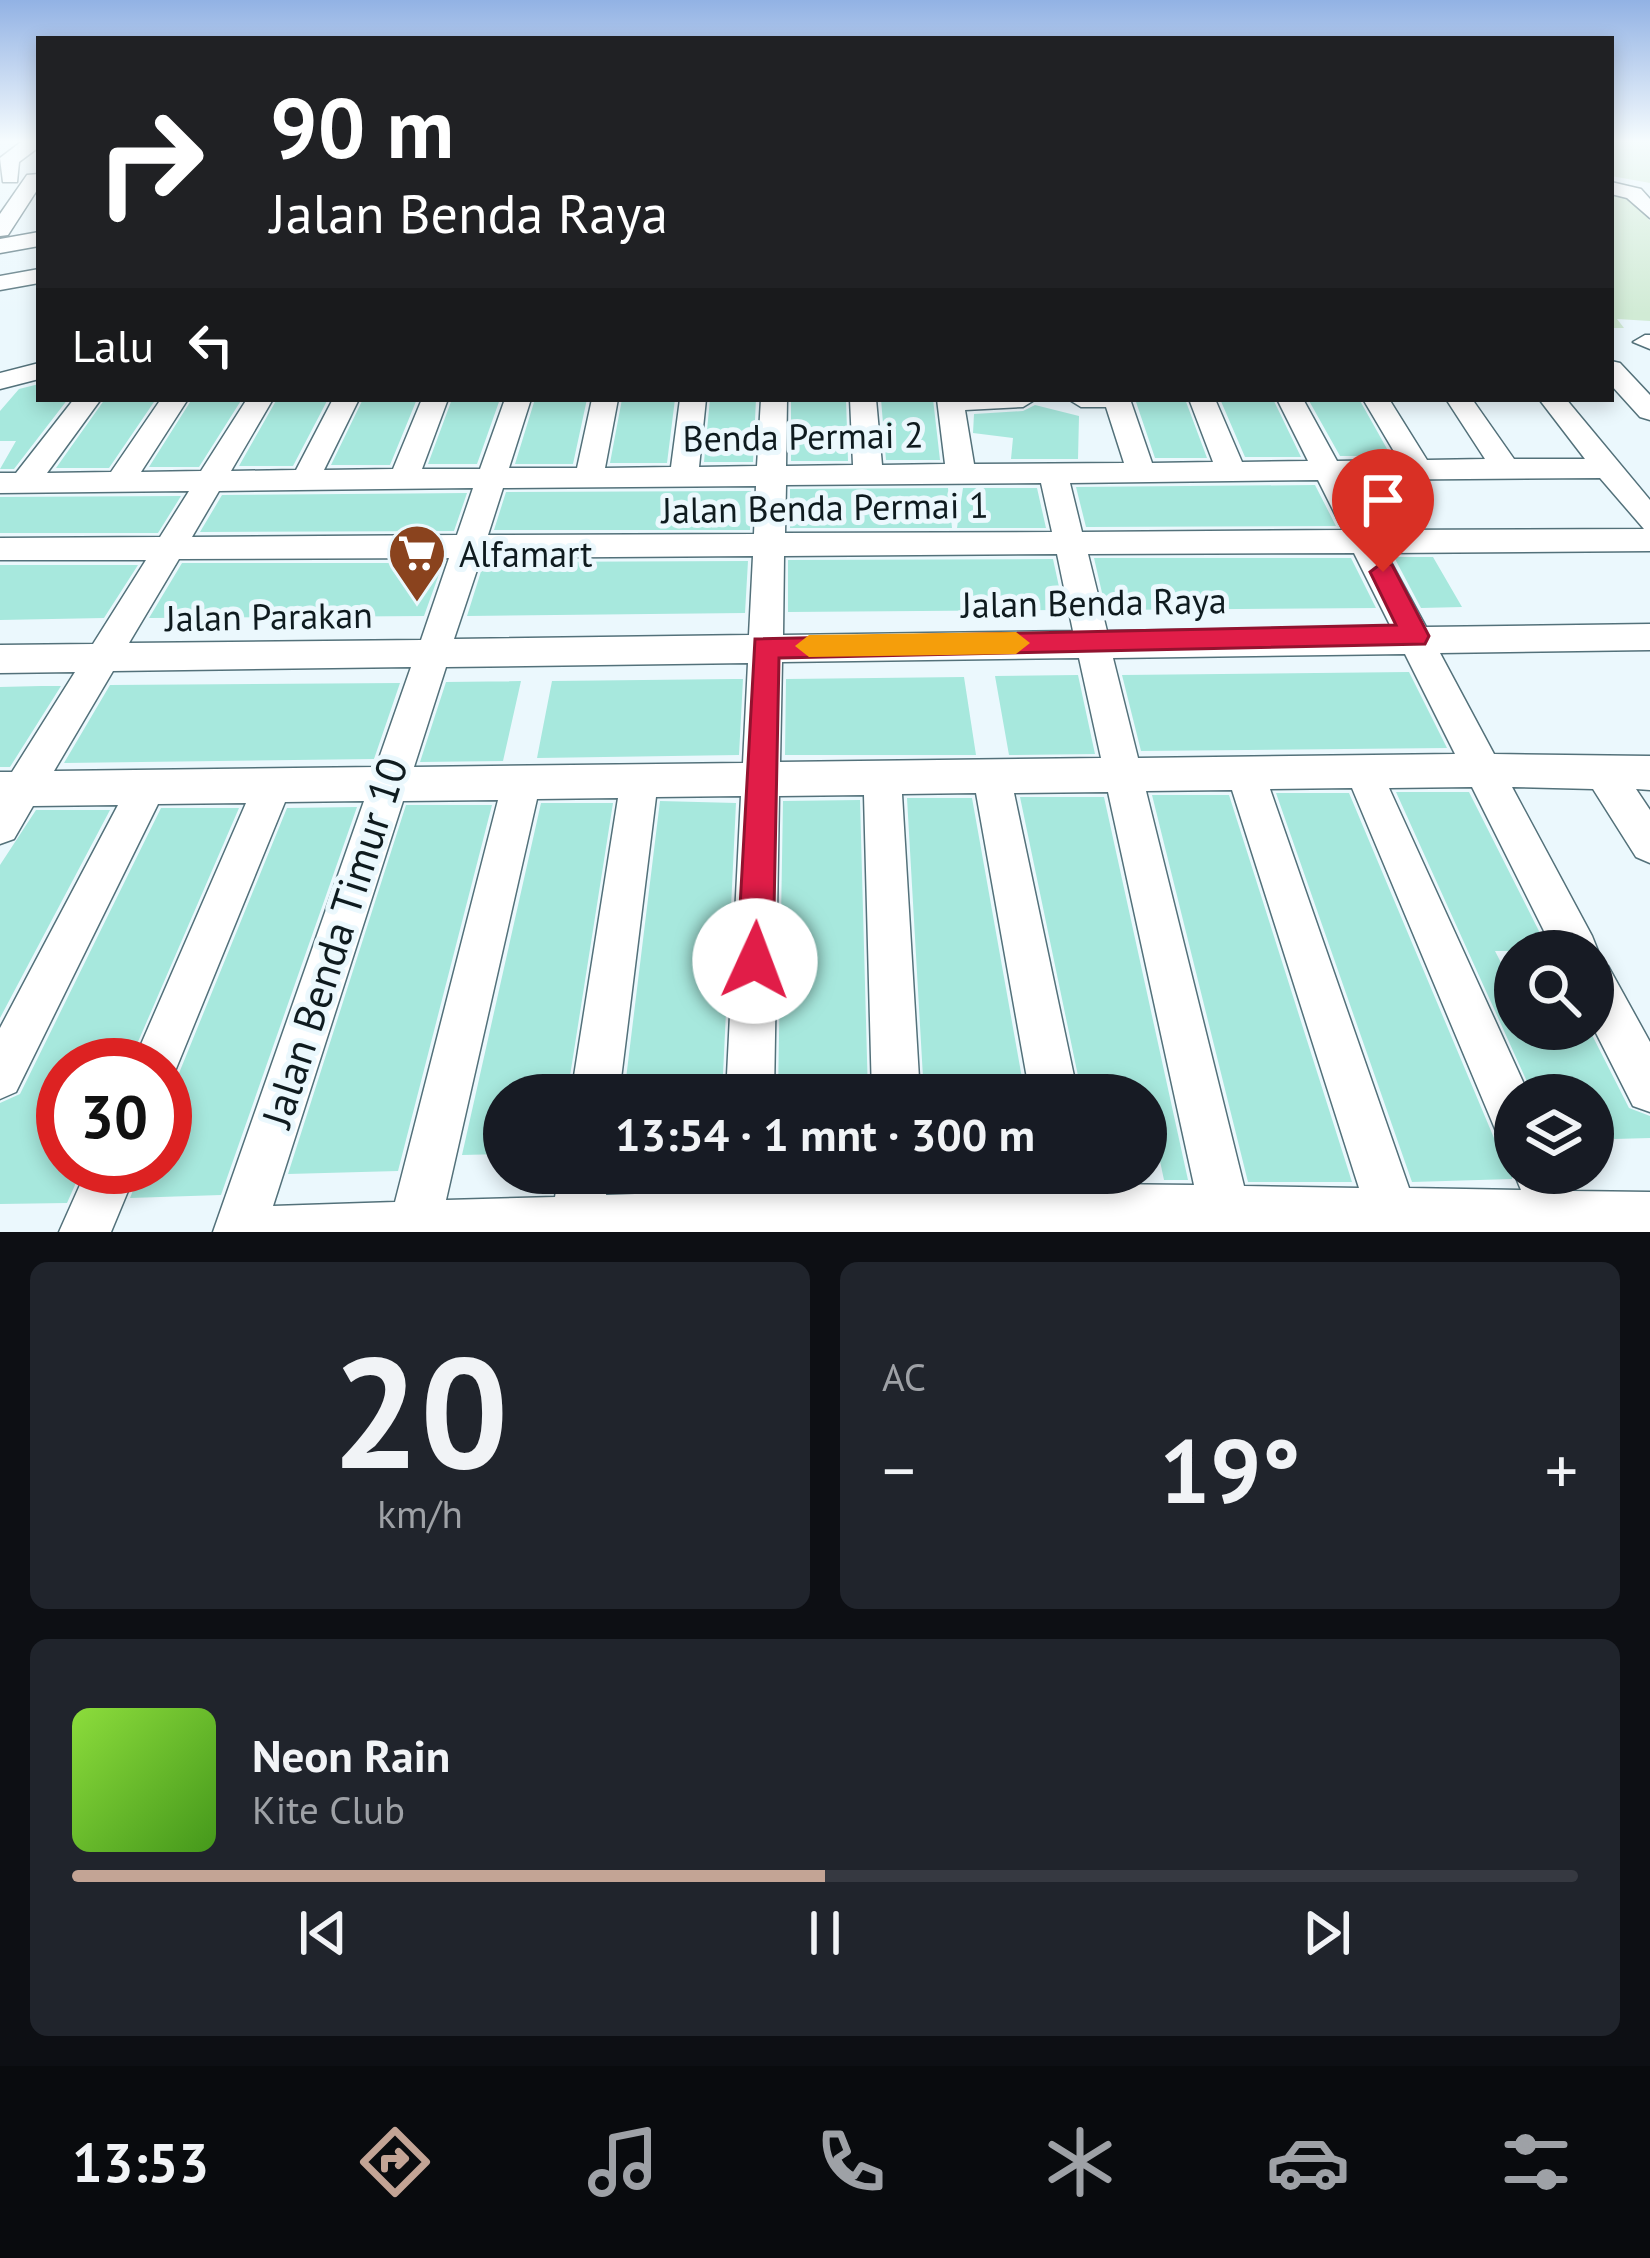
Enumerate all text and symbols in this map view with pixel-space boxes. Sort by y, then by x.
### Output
text: 90 m [270,72,454,181]
icon: right [72,84,228,240]
text: Jalan Benda Raya [270,178,668,248]
icon: left [178,312,244,378]
text: Lalu [72,316,154,374]
street label: Benda Permai 2 [682,410,924,462]
pin [1332,449,1434,572]
icon: arrive [1350,467,1416,533]
street label: Jalan Benda Permai 1 [659,481,989,533]
supermarket icon: Alfamart [386,522,448,604]
place label: Alfamart [459,530,593,577]
street label: Jalan Benda Raya [959,576,1227,628]
street label: Jalan Parakan [163,591,373,641]
street label: Jalan Benda Timur 10 [248,750,420,1136]
position arrow [692,898,818,1024]
map controls [1494,930,1614,1194]
button: search [1494,930,1614,1050]
speed limit sign: 30 [36,1038,192,1194]
button: layers [1494,1074,1614,1194]
text: 13:54 · 1 mnt · 300 m [615,1105,1035,1163]
text: 20 [332,1309,508,1511]
text: AC [882,1351,926,1402]
text: 19° [1159,1411,1301,1528]
text: − [882,1427,915,1512]
text: + [1545,1427,1578,1512]
text: km/h [377,1488,463,1539]
text: Neon Rain [252,1726,450,1784]
text: Kite Club [252,1784,405,1835]
icon: previous [290,1900,356,1966]
icon: pause [792,1900,858,1966]
icon: next [1294,1900,1360,1966]
icon: directions [353,2120,437,2204]
icon: music [581,2120,665,2204]
icon: phone [809,2120,893,2204]
icon: climate [1038,2120,1122,2204]
icon: car [1266,2120,1350,2204]
icon: filters [1494,2120,1578,2204]
text: 13:53 [72,2127,209,2197]

